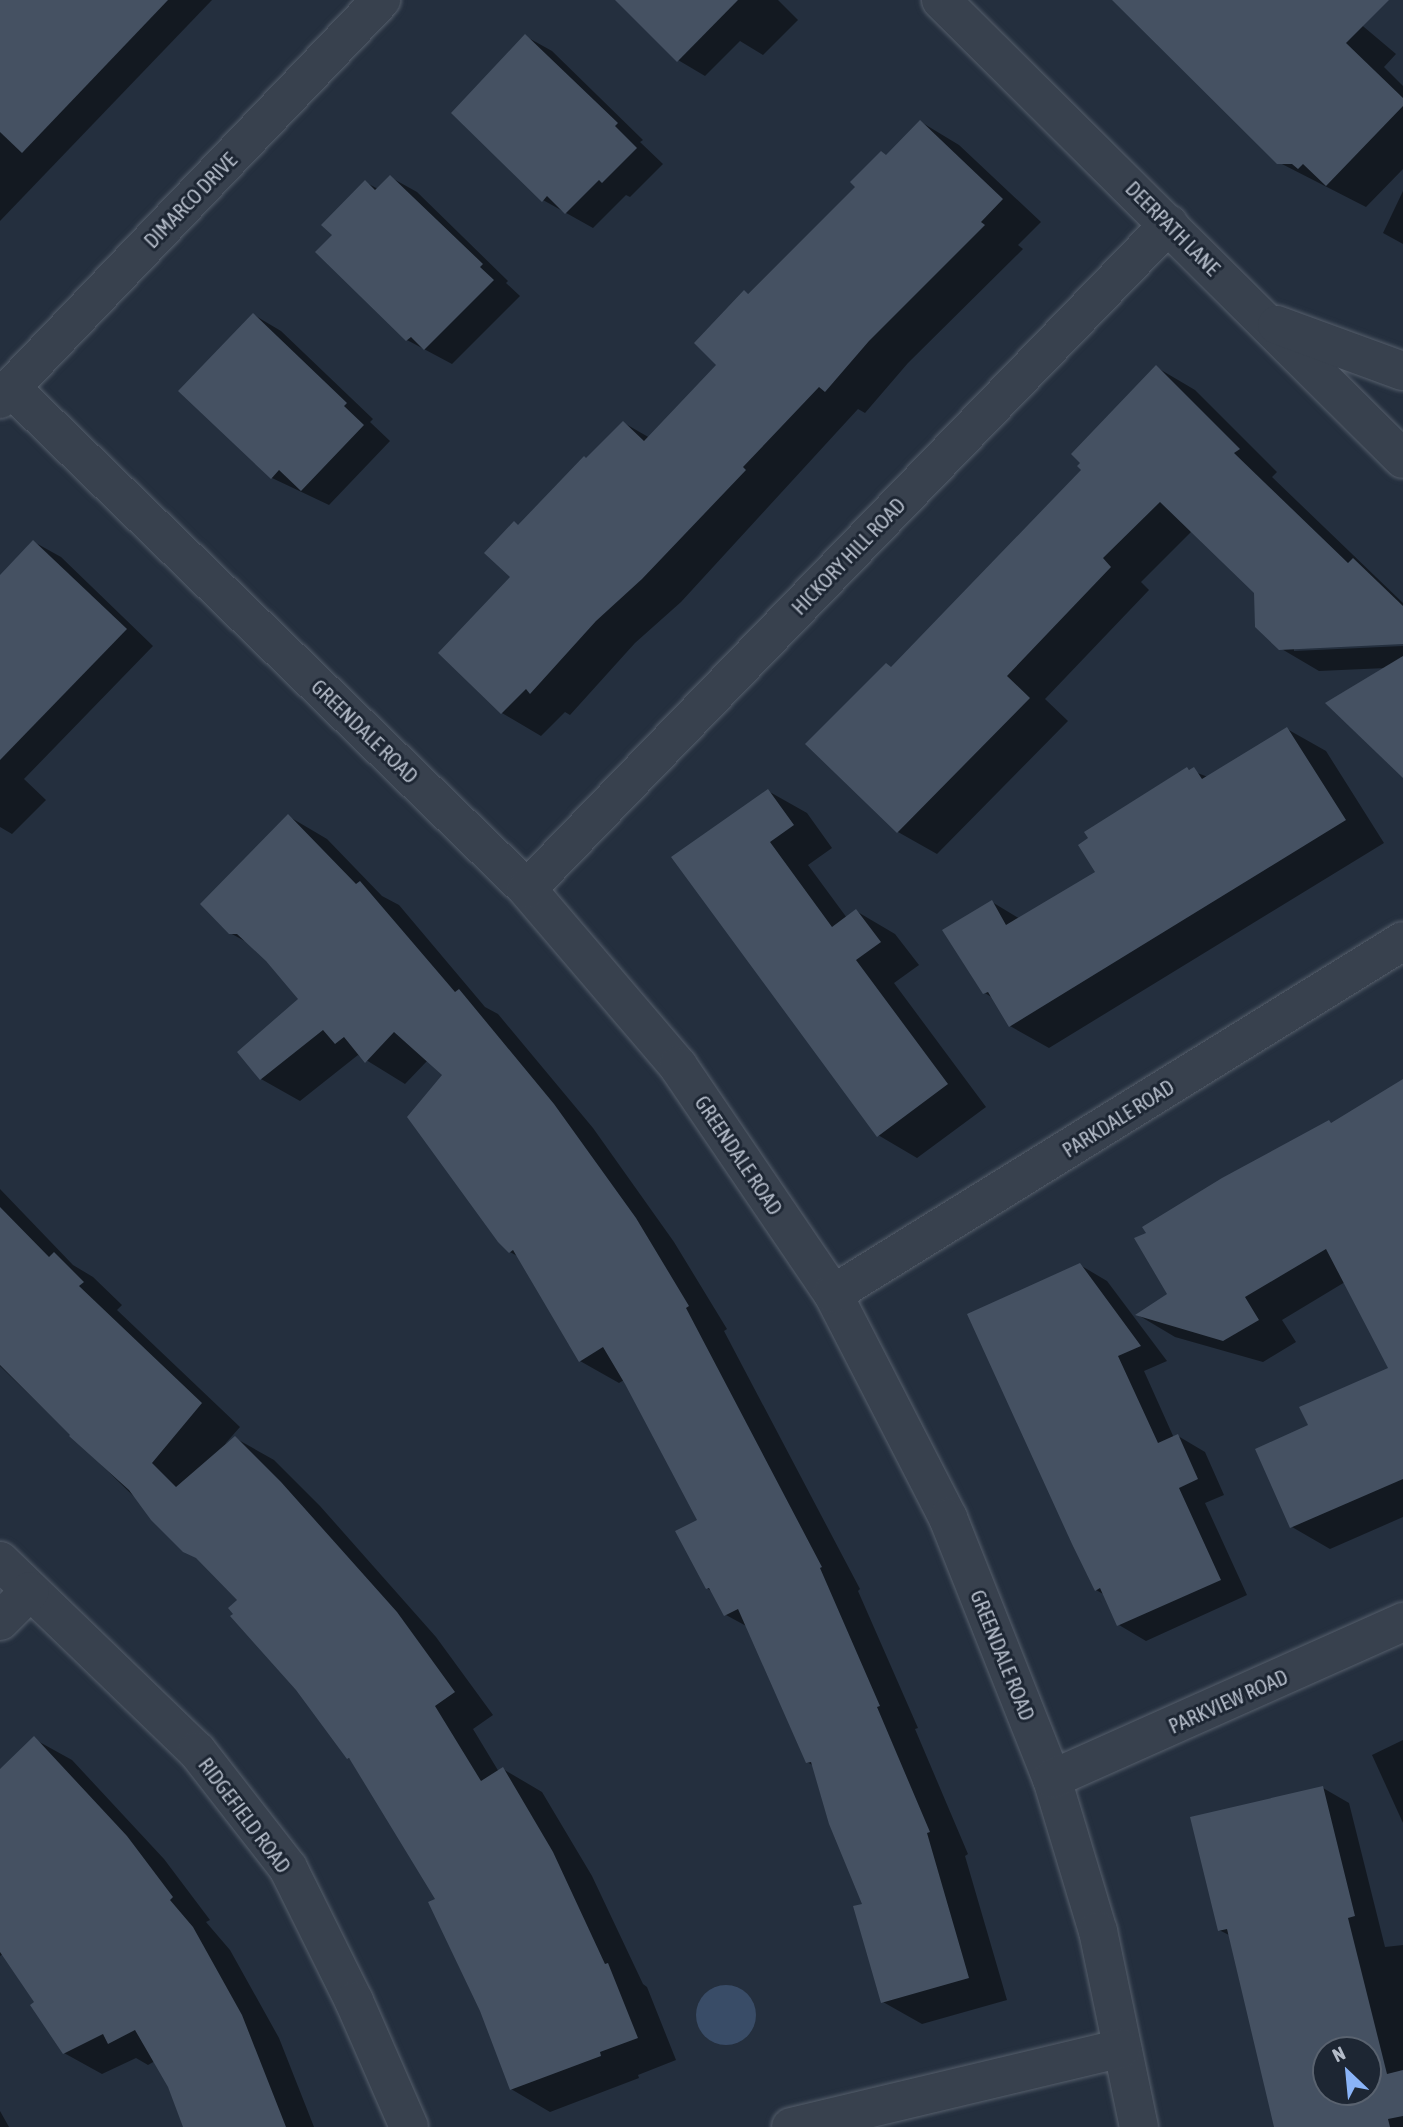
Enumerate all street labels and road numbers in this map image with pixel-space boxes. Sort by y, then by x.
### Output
street label: DIMARCO DRIVE [138,147,242,253]
street label: DEERPATH LANE [1121,176,1225,280]
street label: HICKORY HILL ROAD [786,492,910,620]
street label: GREENDALE ROAD [306,674,424,788]
street label: PARKDALE ROAD [1057,1074,1179,1162]
street label: GREENDALE ROAD [690,1091,788,1219]
street label: GREENDALE ROAD [965,1586,1041,1724]
street label: PARKVIEW ROAD [1164,1663,1292,1739]
street label: RIDGEFIELD ROAD [193,1752,297,1878]

